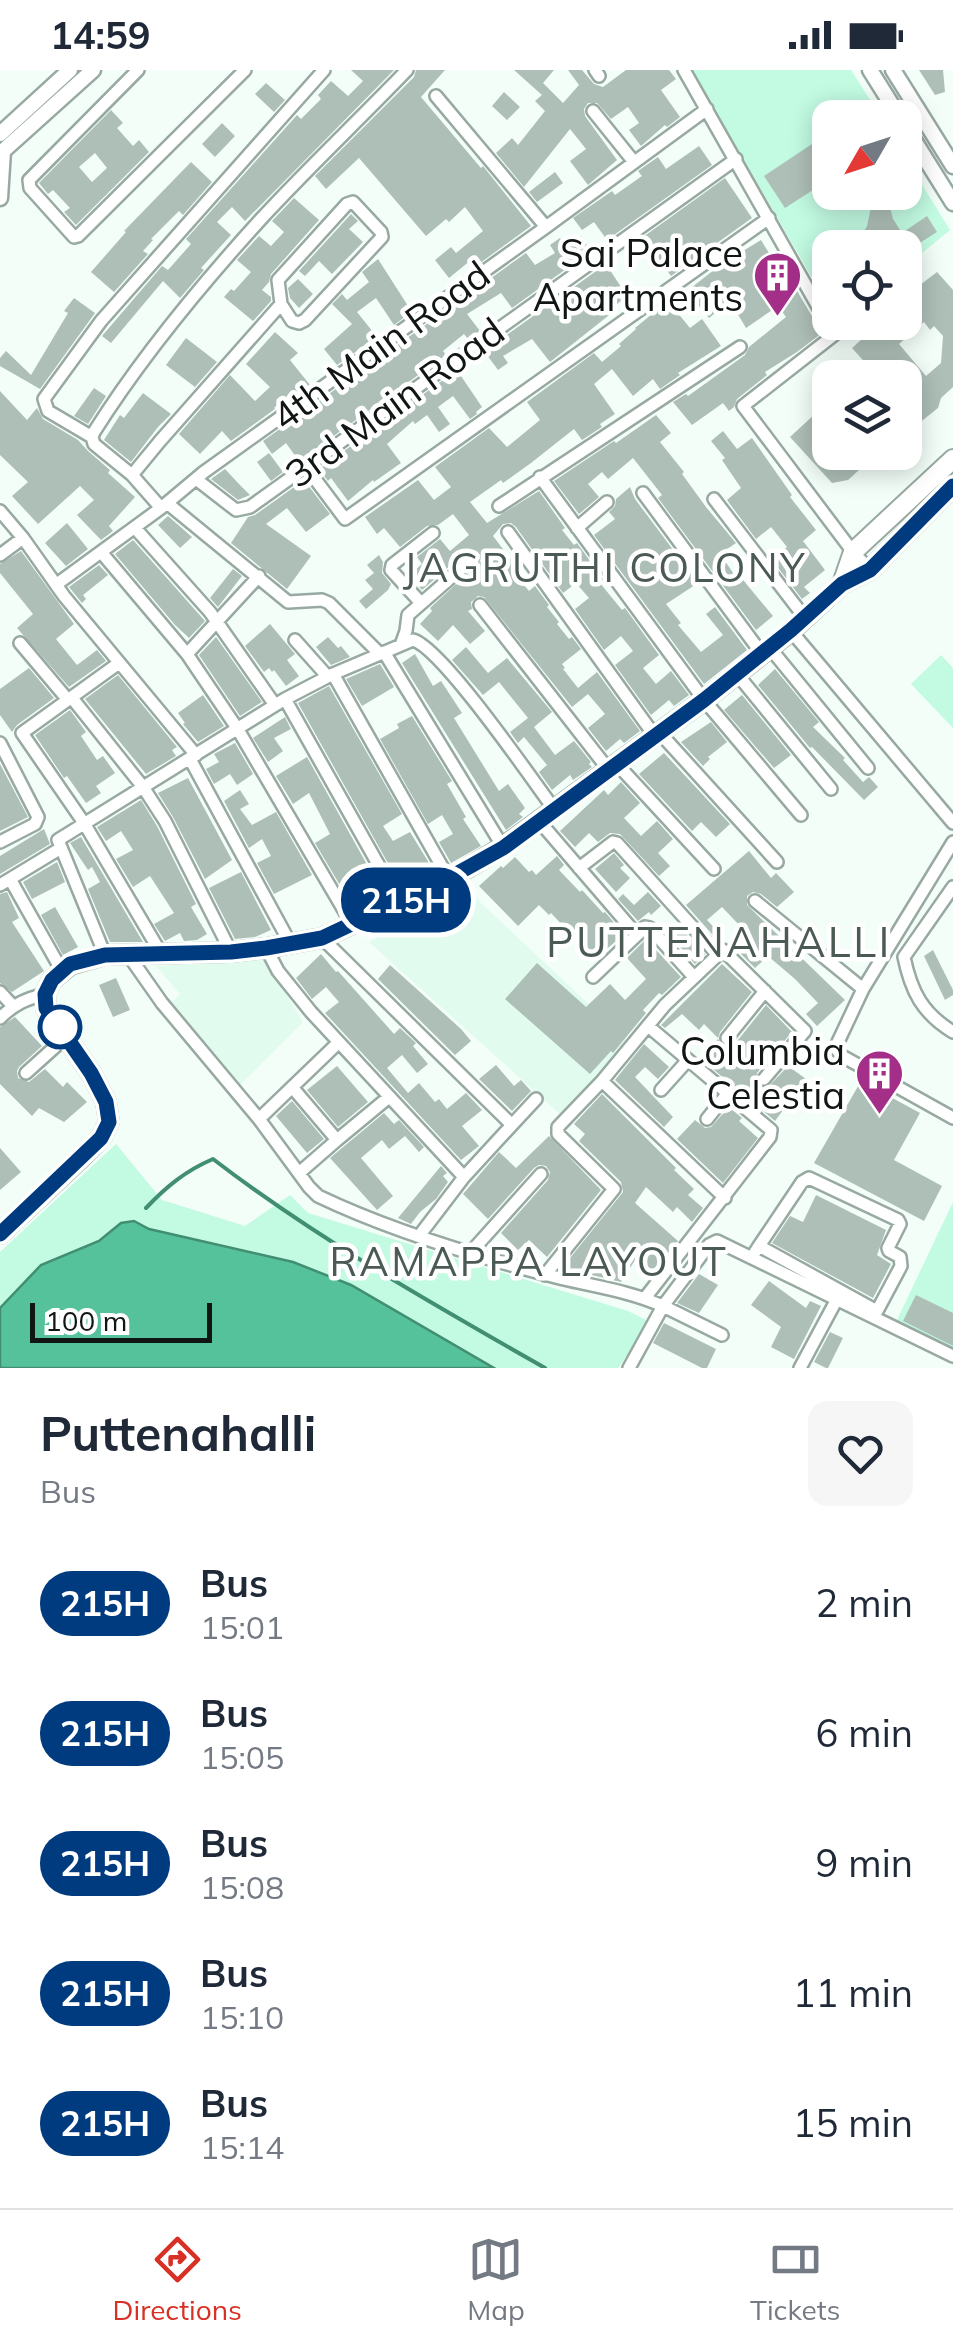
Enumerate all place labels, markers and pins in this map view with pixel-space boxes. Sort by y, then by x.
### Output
place label: Sai Palace Apartments [533,229,743,321]
building icon: Sai Palace Apartments [752,250,804,318]
unlabelled marker [39,1006,81,1048]
place label: Columbia Celestia [680,1027,845,1119]
building icon: Columbia Celestia [854,1048,906,1116]

